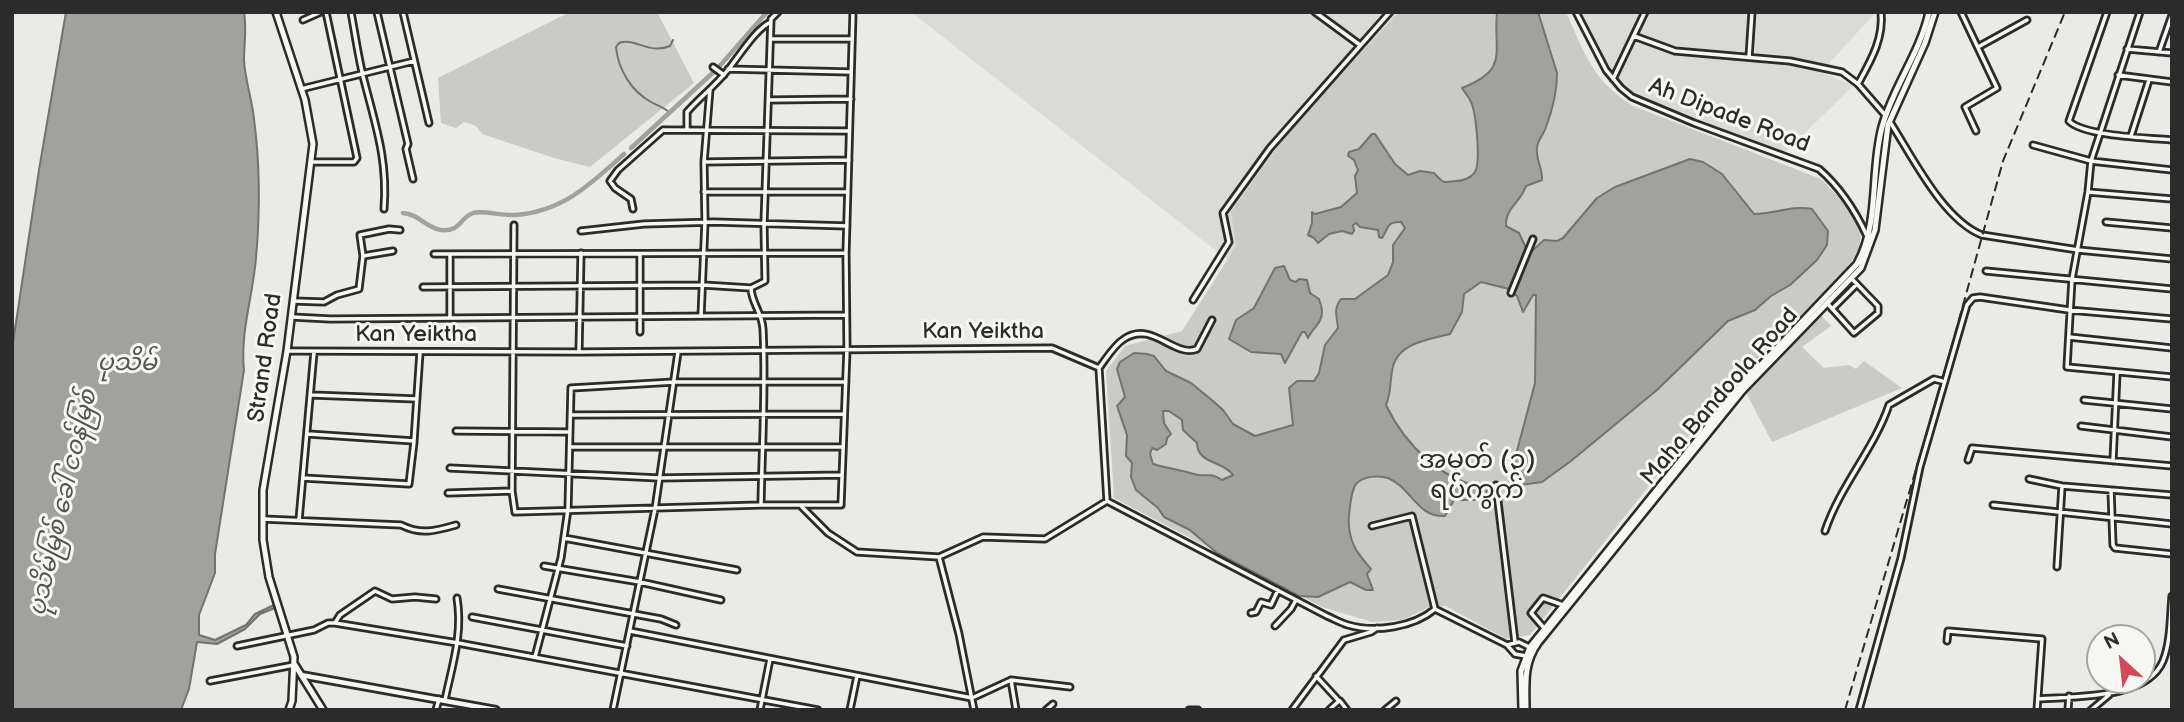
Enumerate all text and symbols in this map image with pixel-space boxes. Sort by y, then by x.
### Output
street label: Ah Dipade Road [1645,73,1813,159]
street label: Strand Road [243,292,289,424]
street label: Maha Bandoola Road [1636,303,1804,491]
street label: Kan Yeiktha [922,318,1044,346]
street label: Kan Yeiktha [355,321,477,349]
water label: ပုသိမ် [97,350,157,378]
water label: ပုသိမ်မြစ် ခေါ် ငဝန်မြစ် [24,387,104,619]
district label: အမှတ် (၃) ရပ်ကွက် [1419,445,1535,506]
north arrow [2086,624,2156,694]
text: N [2101,628,2124,655]

